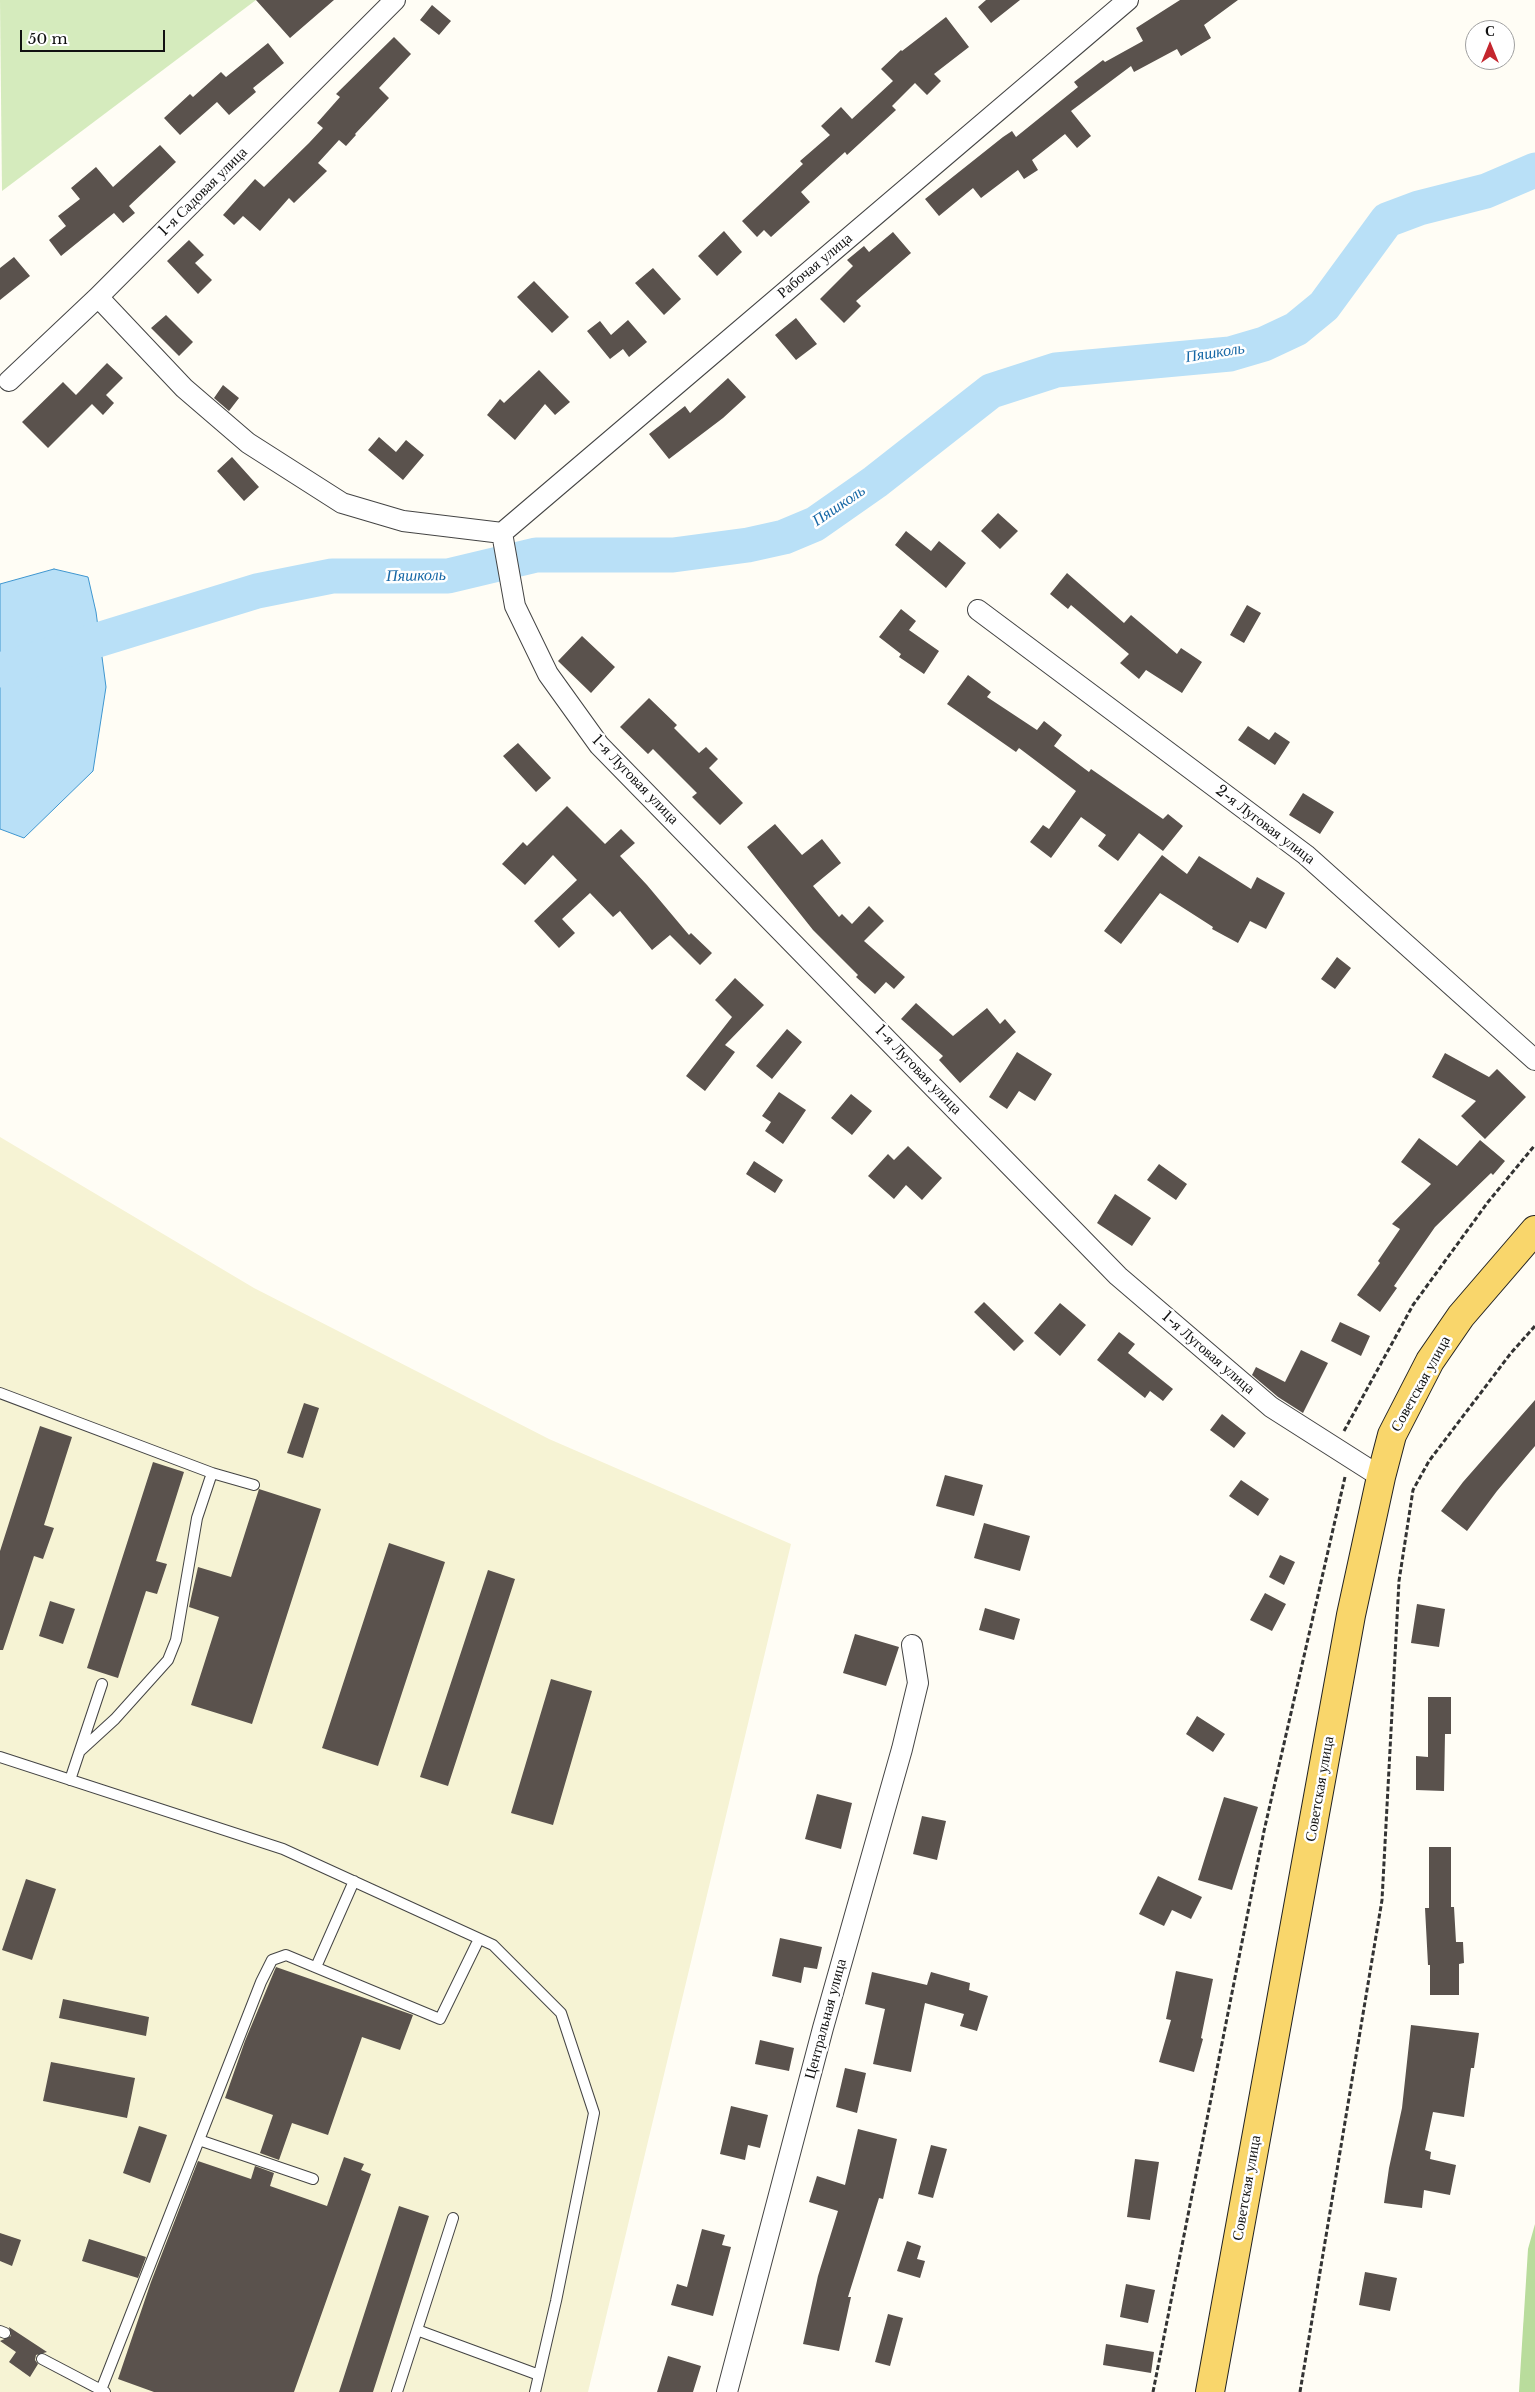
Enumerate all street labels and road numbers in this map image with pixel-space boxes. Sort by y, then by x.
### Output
street label: 1-я Садовая улица [155,144,251,240]
street label: Рабочая улица [774,229,856,303]
street label: 1-я Луговая улица [588,732,682,828]
street label: 2-я Луговая улица [1212,782,1318,868]
street label: 1-я Луговая улица [871,1022,965,1118]
street label: 1-я Луговая улица [1158,1308,1258,1398]
street label: Советская улица [1387,1333,1455,1435]
street label: Советская улица [1302,1735,1338,1843]
street label: Центральная улица [801,1957,851,2081]
street label: Советская улица [1229,2134,1265,2242]

